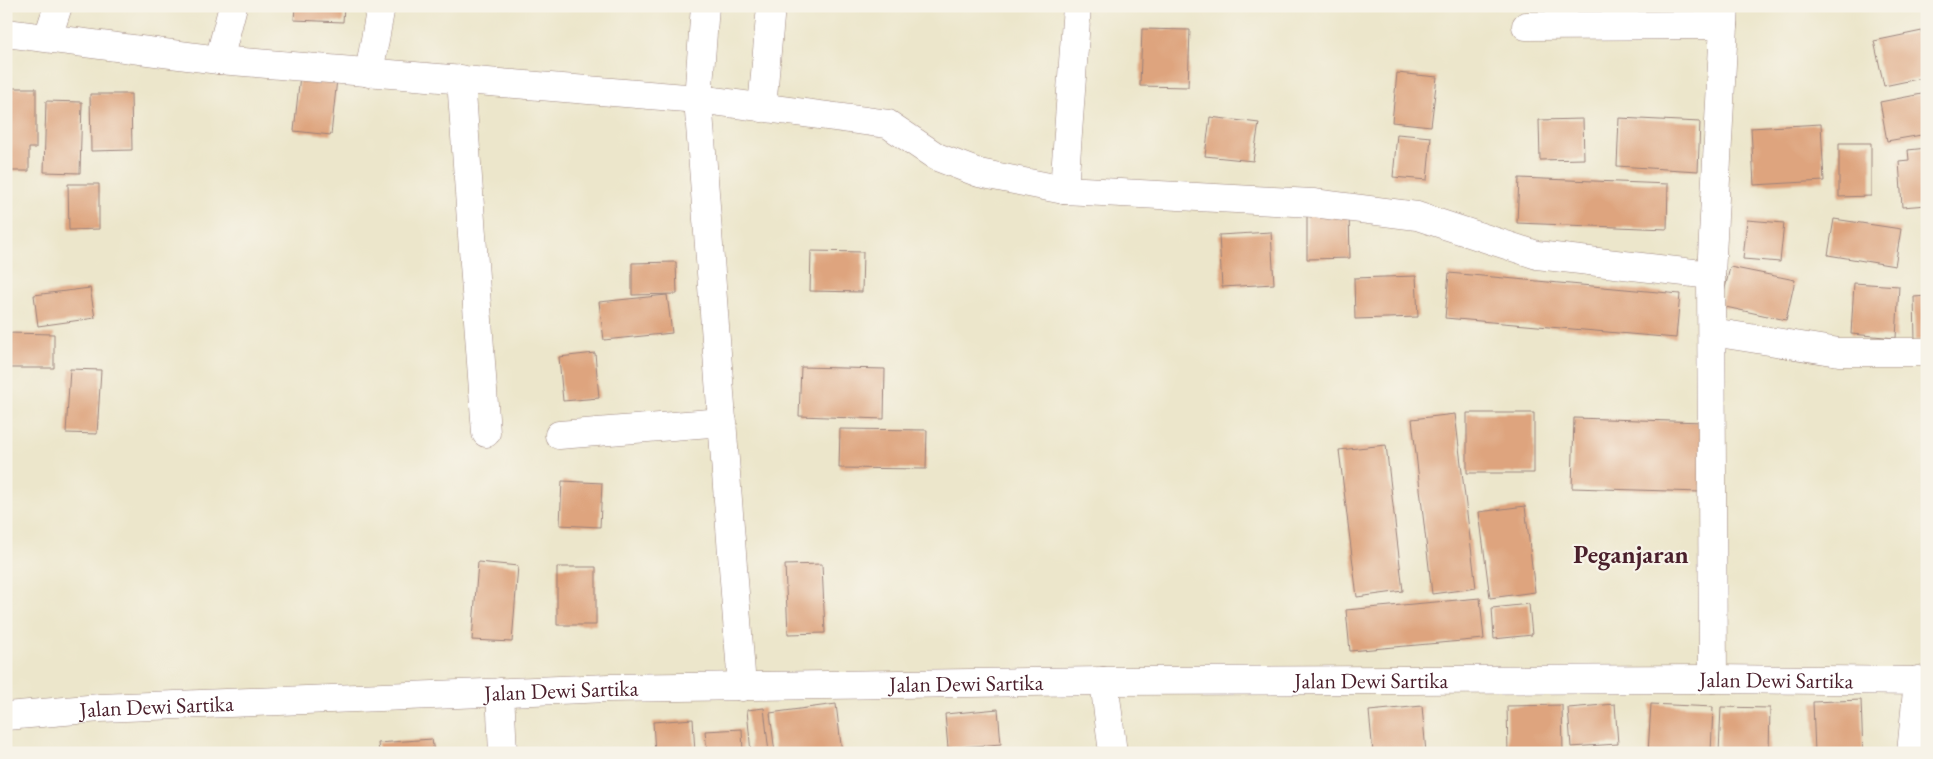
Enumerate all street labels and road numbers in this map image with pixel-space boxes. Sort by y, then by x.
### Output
street label: Jalan Dewi Sartika [1697,665,1854,695]
street label: Jalan Dewi Sartika [1292,666,1449,695]
street label: Jalan Dewi Sartika [887,668,1044,699]
street label: Jalan Dewi Sartika [482,674,639,708]
street label: Jalan Dewi Sartika [76,689,234,725]

